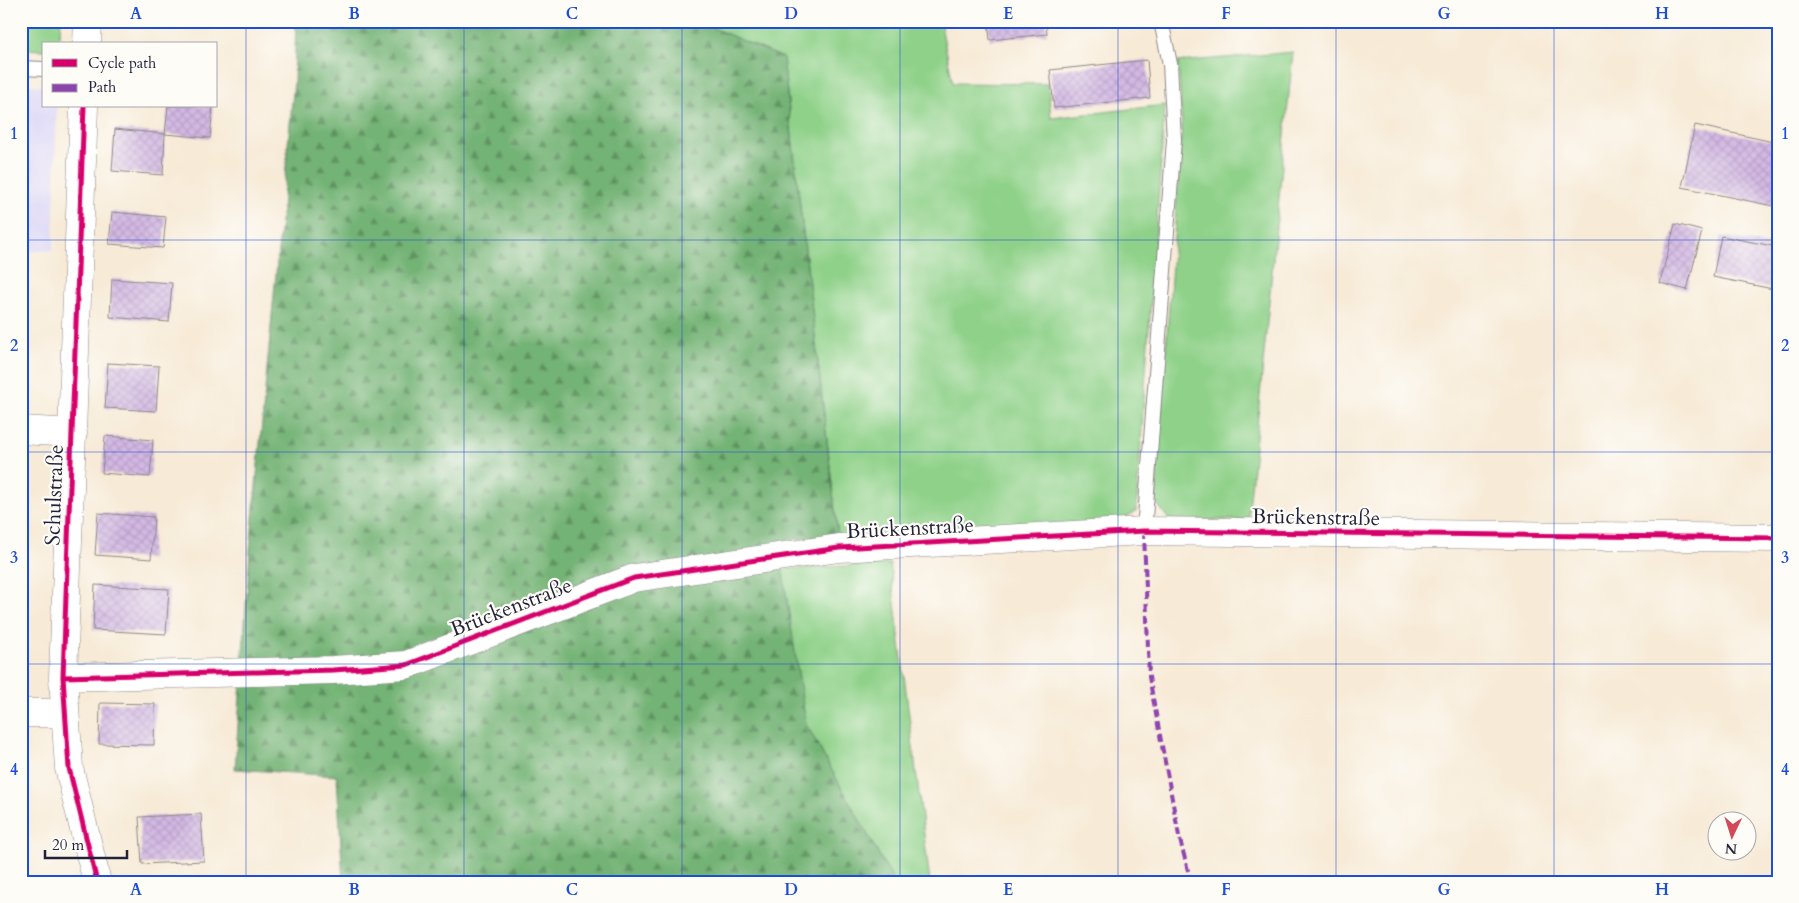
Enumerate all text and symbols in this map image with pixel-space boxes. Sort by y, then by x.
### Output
text: A [130,3,142,25]
text: B [348,3,360,25]
text: C [566,3,578,25]
text: D [784,3,798,25]
text: E [1003,3,1013,25]
text: F [1221,3,1231,25]
text: G [1437,3,1451,25]
text: H [1655,3,1669,25]
legend [42,42,218,108]
text: Cycle path [88,53,157,73]
text: Path [88,77,117,97]
text: 1 [10,123,18,145]
text: 1 [1781,123,1789,145]
text: 2 [10,335,18,357]
text: 2 [1781,335,1789,357]
street label: Schulstraße [38,444,71,546]
street label: Brückenstraße [1252,502,1380,533]
street label: Brückenstraße [845,511,975,546]
text: 3 [10,547,18,569]
text: 3 [1781,547,1789,569]
street label: Brückenstraße [446,571,576,644]
text: 4 [10,759,18,781]
text: 4 [1781,759,1789,781]
north arrow [1706,810,1756,860]
scale bar [45,828,128,860]
text: 20 m [52,835,84,855]
text: N [1724,839,1738,858]
text: A [130,879,142,901]
text: B [348,879,360,901]
text: C [566,879,578,901]
text: D [784,879,798,901]
text: E [1003,879,1013,901]
text: F [1221,879,1231,901]
text: G [1437,879,1451,901]
text: H [1655,879,1669,901]

